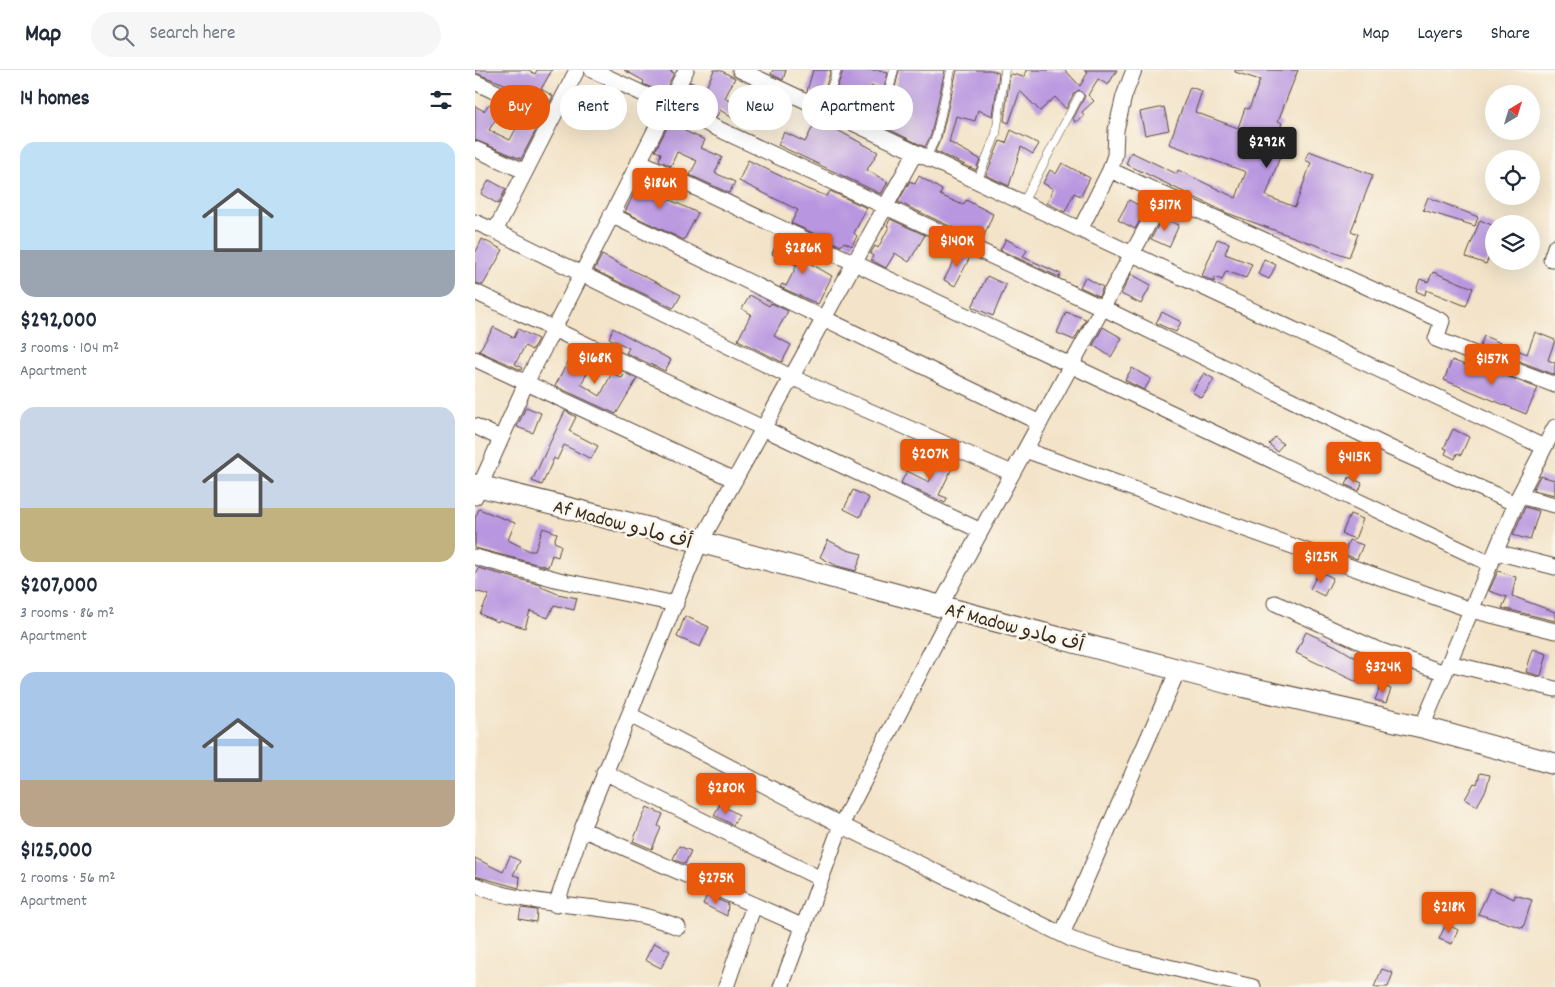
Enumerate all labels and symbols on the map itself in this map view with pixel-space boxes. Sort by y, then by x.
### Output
north arrow [1485,85,1540,140]
pin: $292K [1232,126,1302,169]
pin: $186K [625,168,695,210]
pin: $317K [1130,190,1200,232]
pin: $140K [922,226,992,268]
pin: $286K [768,232,838,275]
pin: $168K [560,342,630,385]
pin: $157K [1457,344,1527,386]
pin: $207K [895,438,965,481]
pin: $415K [1319,442,1389,484]
street label: Af Madow أف مادو [550,494,695,558]
pin: $125K [1286,542,1356,584]
street label: Af Madow أف مادو [942,597,1087,661]
pin: $324K [1348,652,1418,694]
pin: $280K [691,772,761,815]
pin: $275K [681,862,751,905]
pin: $218K [1414,892,1484,934]

